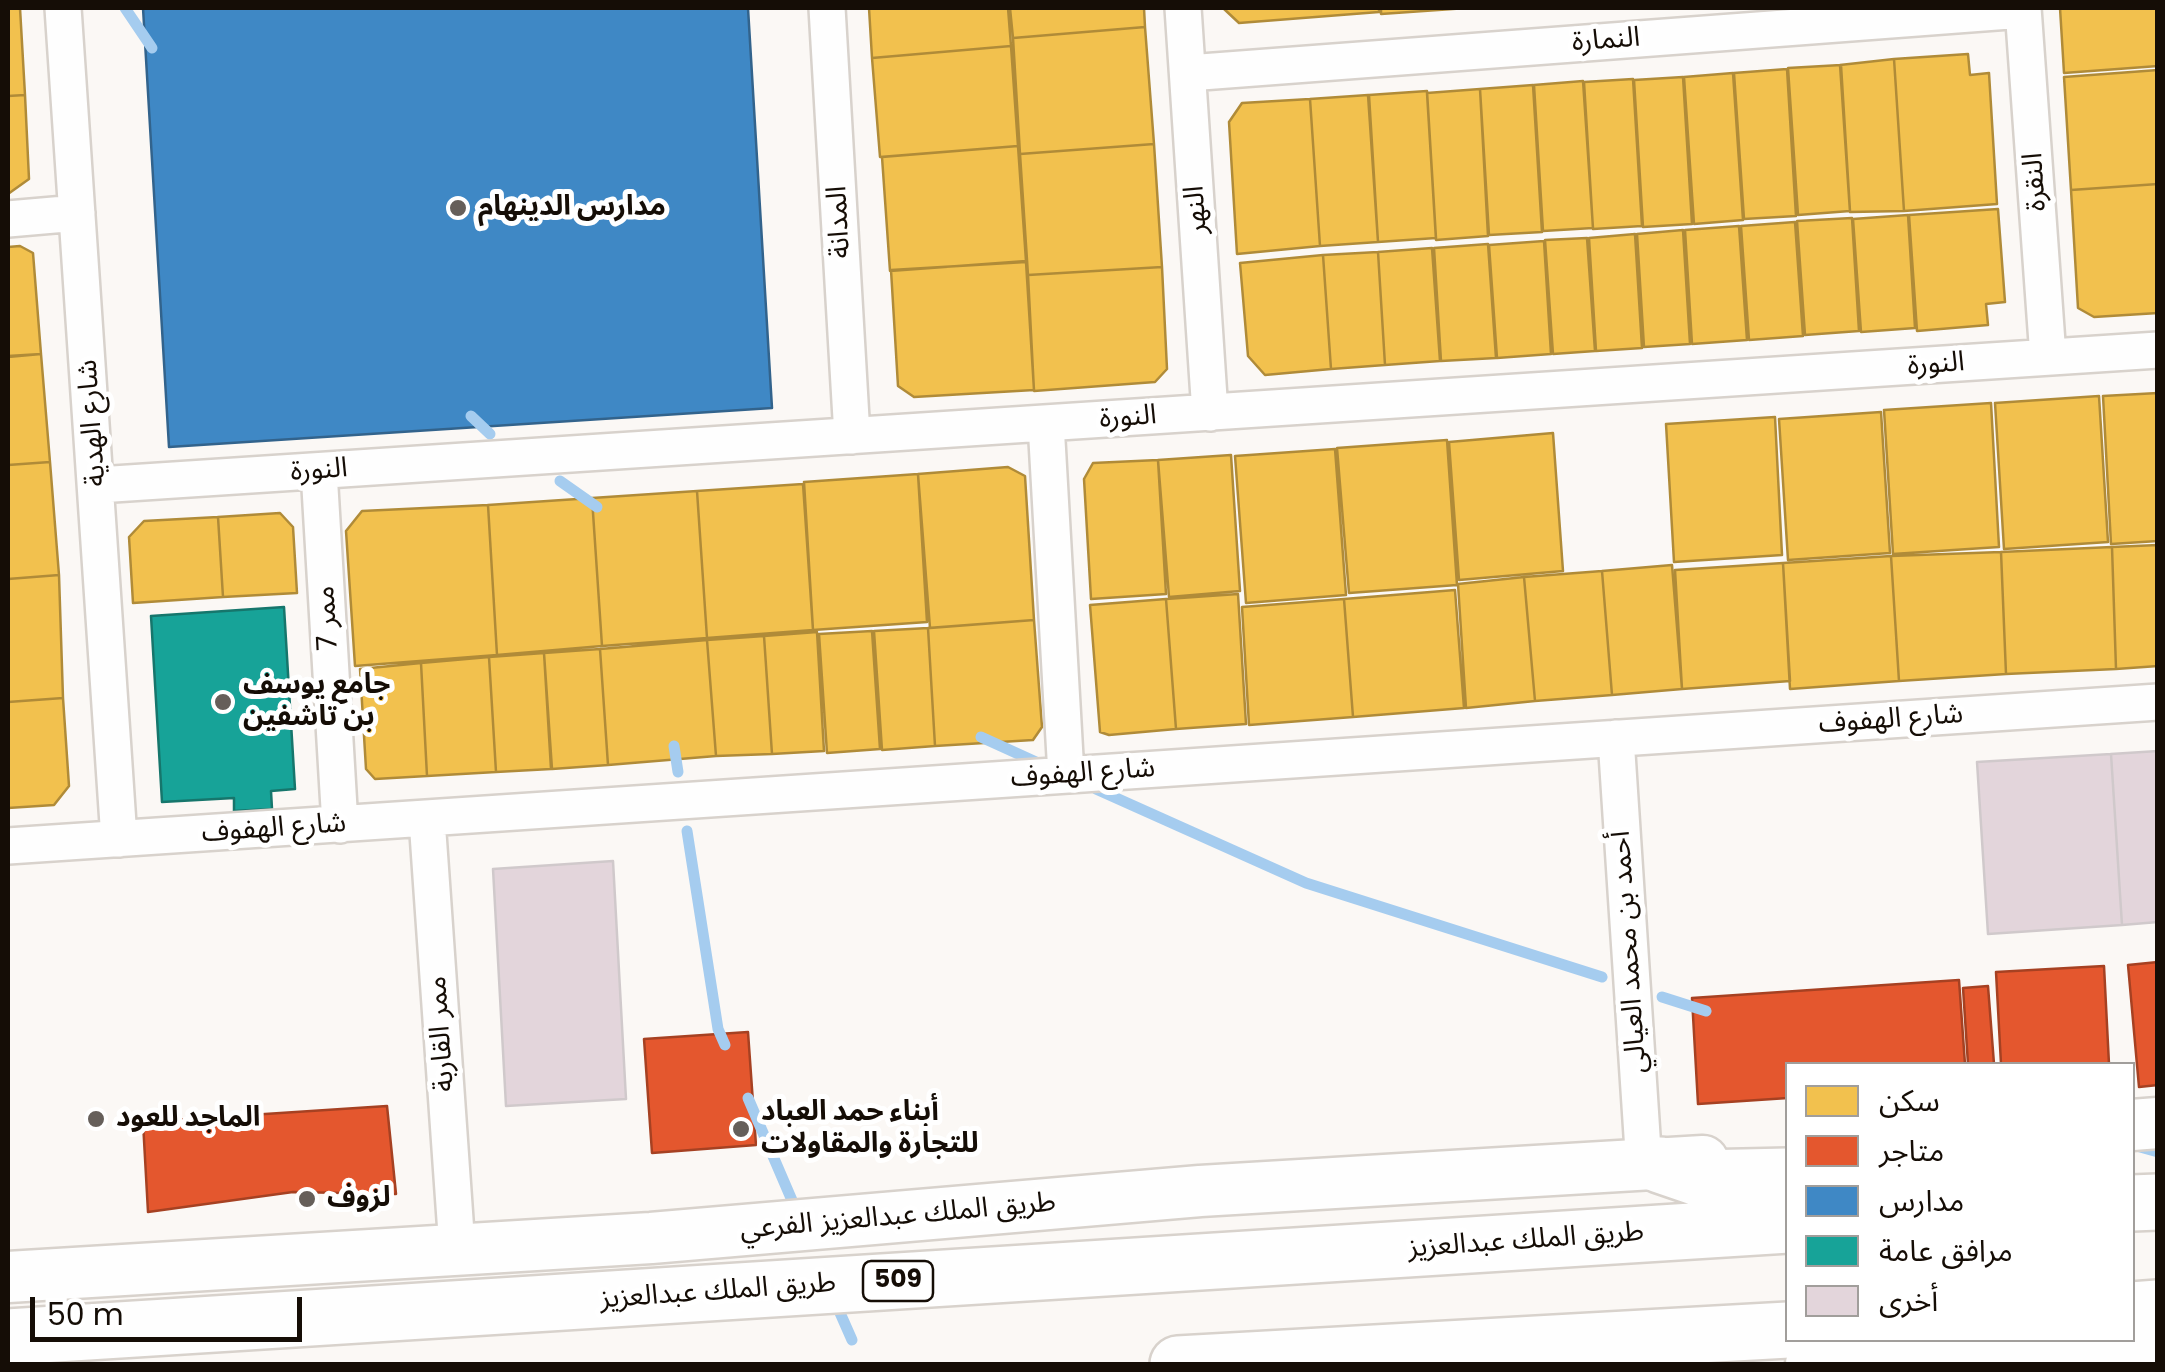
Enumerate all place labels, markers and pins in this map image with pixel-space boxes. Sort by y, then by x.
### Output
place label: مدارس الدينهام [478,191,666,225]
marker: مدارس الدينهام [447,197,469,219]
place label: جامع يوسف بن تاشفين [243,669,390,735]
marker: جامع يوسف بن تاشفين [212,691,234,713]
place label: أبناء حمد العباد للتجارة والمقاولات [761,1096,978,1162]
place label: الماجد للعود [116,1102,260,1136]
marker: الماجد للعود [85,1108,107,1130]
marker: أبناء حمد العباد للتجارة والمقاولات [730,1118,752,1140]
place label: لزوف [327,1182,391,1216]
marker: لزوف [296,1188,318,1210]

